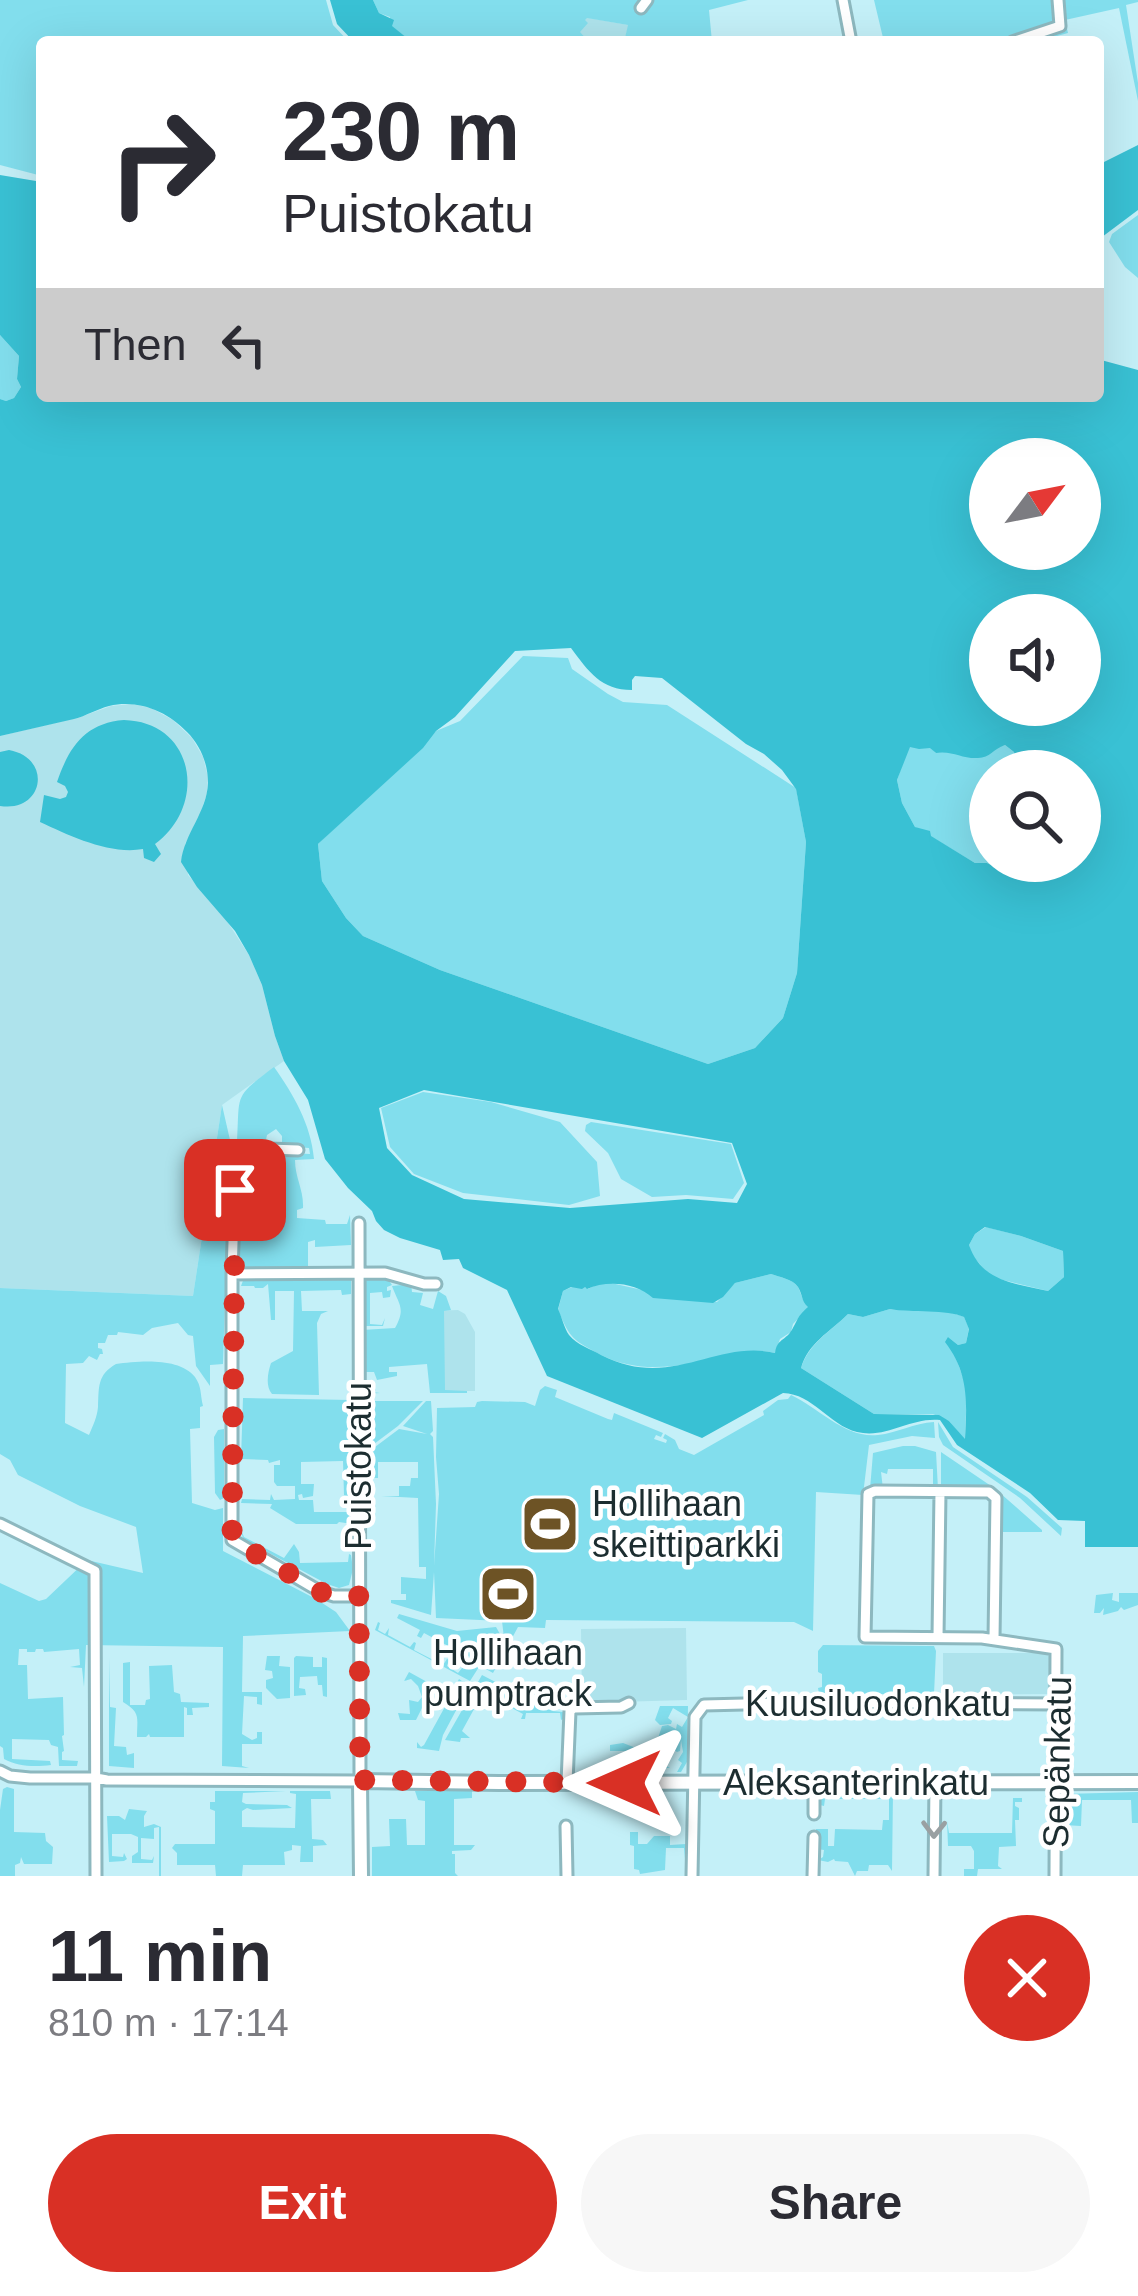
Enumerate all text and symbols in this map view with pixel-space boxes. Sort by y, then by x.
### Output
icon: right [84,84,240,240]
text: 230 m [282,84,520,178]
text: Puistokatu [282,183,534,243]
icon: left [211,312,277,378]
text: Then [84,319,187,370]
north arrow [969,438,1101,570]
map controls [969,438,1101,882]
button: sound [969,594,1101,726]
button: search [969,750,1101,882]
pin [184,1139,286,1241]
icon: arrive [202,1157,268,1223]
street label: Puistokatu [338,1382,379,1550]
place label: Hollihaan skeittiparkki [592,1483,780,1565]
sports icon: Hollihaan skeittiparkki [519,1493,581,1555]
sports icon: Hollihaan pumptrack [477,1563,539,1625]
place label: Hollihaan pumptrack [424,1632,593,1714]
street label: Sepänkatu [1035,1676,1079,1848]
street label: Kuusiluodonkatu [745,1683,1011,1724]
position arrow [562,1720,688,1846]
street label: Aleksanterinkatu [723,1762,989,1803]
one-way arrow [921,1821,947,1839]
button: close [964,1915,1090,2041]
text: 11 min [48,1916,272,1996]
text: 810 m · 17:14 [48,2001,289,2044]
button: Exit [48,2134,557,2272]
button: Share [581,2134,1090,2272]

